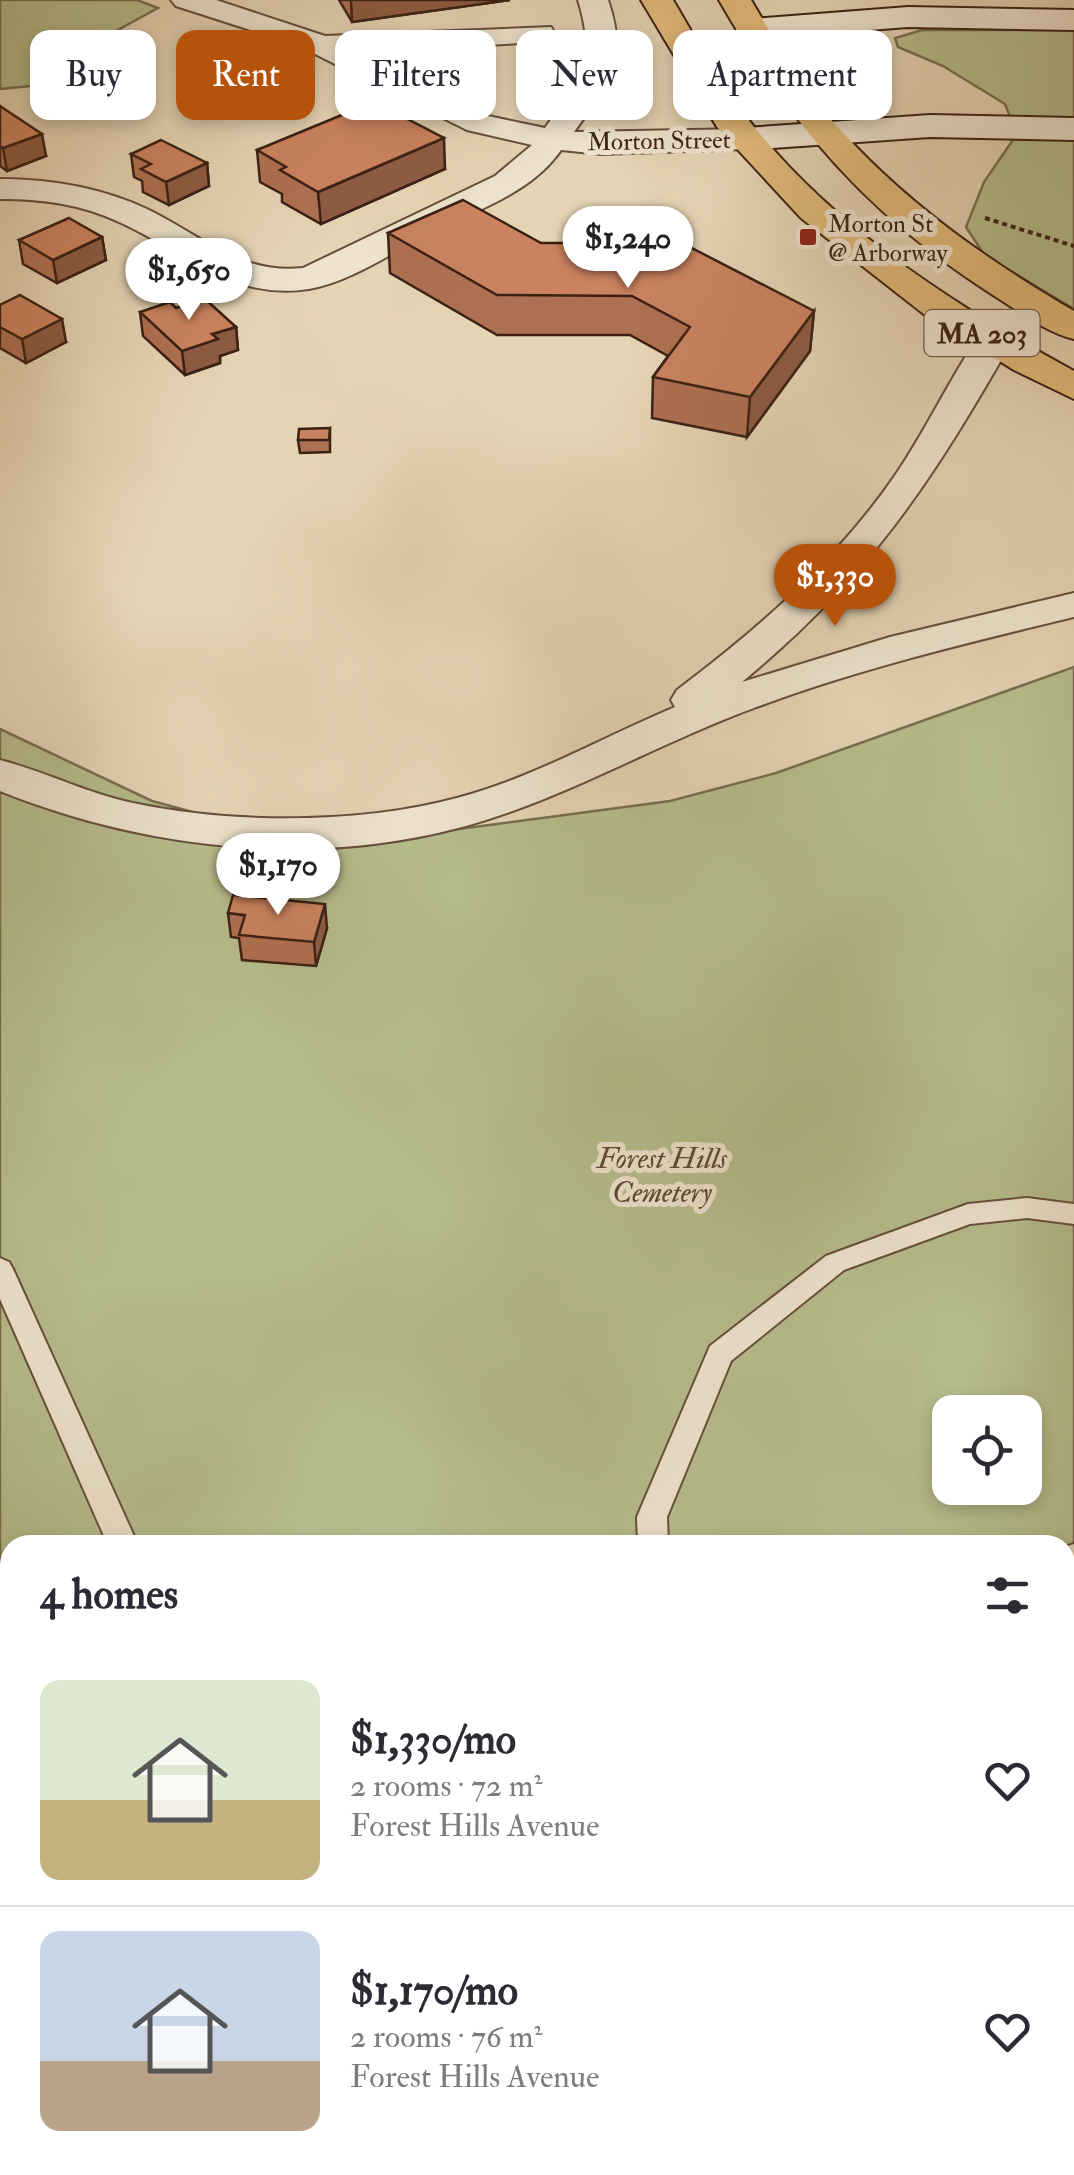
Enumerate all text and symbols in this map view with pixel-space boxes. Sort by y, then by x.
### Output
chip: Buy [30,30,156,120]
chip: Rent [176,30,315,120]
chip: Filters [335,30,496,120]
chip: New [516,30,653,120]
chip: Apartment [673,30,892,120]
street label: Morton Street [587,125,731,158]
pin: $1,240 [547,206,709,291]
place label: Morton St @ Arborway [828,209,949,269]
text: $1,240 [584,218,672,258]
marker: Morton St @ Arborway [797,226,819,248]
pin: $1,650 [108,238,270,323]
text: $1,650 [147,250,231,290]
road number: MA 203 [924,310,1040,356]
pin: $1,330 [754,544,916,629]
text: $1,330 [796,556,874,596]
pin: $1,170 [197,833,359,918]
text: $1,170 [238,845,318,885]
park label: Forest Hills Cemetery [595,1140,728,1211]
map controls [932,1395,1042,1505]
button: locate [932,1395,1042,1505]
icon: filters [980,1568,1035,1623]
text: 4 homes [40,1569,178,1621]
text: $1,330/mo [350,1714,516,1766]
icon: home [120,1720,240,1840]
icon: heart [980,1753,1035,1808]
text: 2 rooms · 72 m² [350,1766,543,1806]
text: Forest Hills Avenue [350,1806,599,1846]
text: $1,170/mo [350,1965,518,2017]
icon: home [120,1971,240,2091]
icon: heart [980,2004,1035,2059]
text: 2 rooms · 76 m² [350,2017,543,2057]
text: Forest Hills Avenue [350,2057,599,2097]

